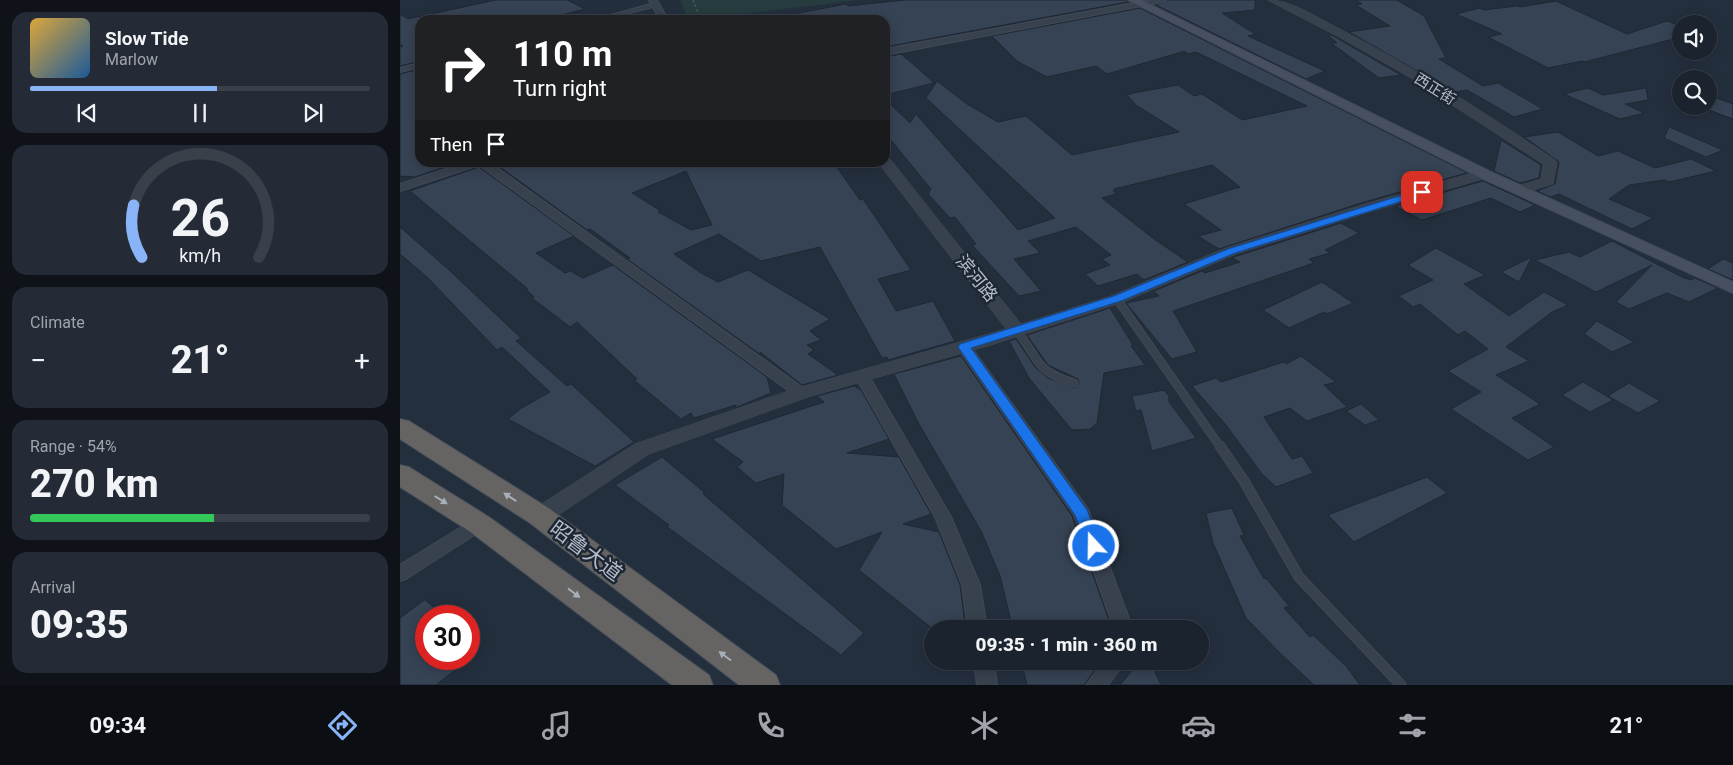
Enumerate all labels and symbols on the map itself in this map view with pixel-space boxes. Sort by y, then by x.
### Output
street label: 西正街 [1411,69,1459,109]
pin [1401,171,1443,213]
street label: 滨河路 [952,250,1002,306]
one-way arrow [504,492,517,502]
one-way arrow [435,496,448,505]
street label: 昭鲁大道 [545,516,627,586]
position arrow [1067,519,1119,571]
one-way arrow [567,588,580,599]
speed limit sign: 30 [415,605,480,670]
one-way arrow [719,650,732,661]

